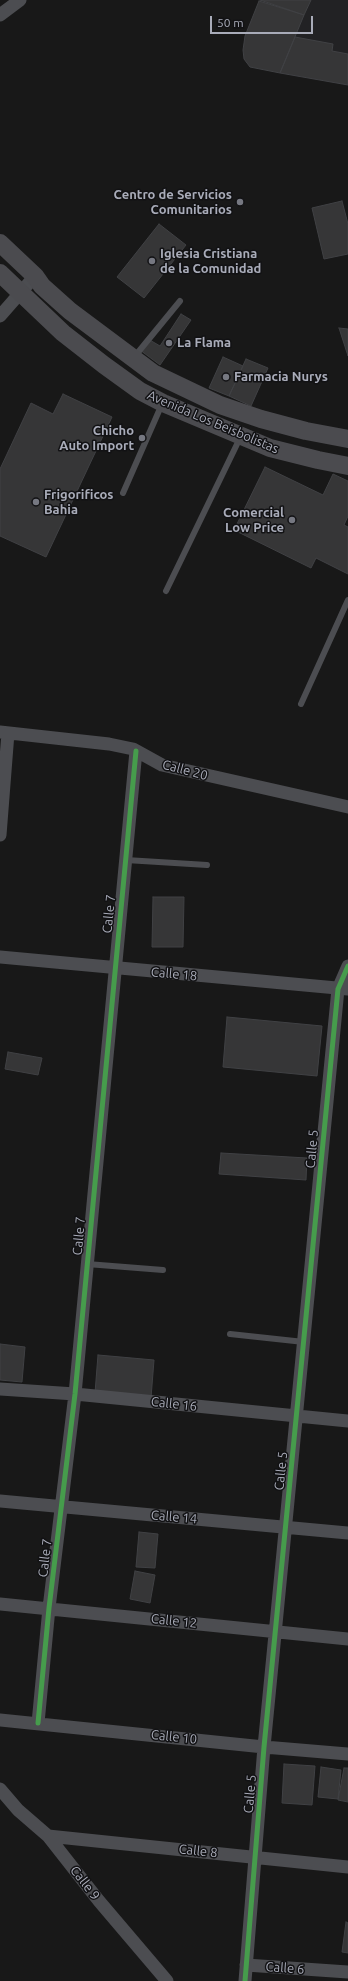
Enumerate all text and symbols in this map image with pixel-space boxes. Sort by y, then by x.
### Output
scale bar [212,8,315,34]
text: 50 m [217,16,244,29]
place label: Centro de Servicios Comunitarios [113,187,232,218]
marker: Centro de Servicios Comunitarios [235,197,245,207]
place label: Iglesia Cristiana de la Comunidad [160,246,261,277]
marker: Iglesia Cristiana de la Comunidad [147,256,157,266]
place label: La Flama [177,335,231,351]
marker: La Flama [164,338,174,348]
place label: Farmacia Nurys [234,369,328,385]
marker: Farmacia Nurys [221,372,231,382]
street label: Avenida Los Beisbolistas [145,387,281,457]
place label: Chicho Auto Import [59,423,134,454]
marker: Chicho Auto Import [137,433,147,443]
place label: Frigorificos Bahia [44,487,113,518]
marker: Frigorificos Bahia [31,497,41,507]
place label: Comercial Low Price [223,505,284,536]
marker: Comercial Low Price [287,515,297,525]
street label: Calle 20 [161,756,209,784]
street label: Calle 7 [99,894,119,934]
street label: Calle 18 [150,964,198,984]
street label: Calle 5 [303,1129,321,1169]
street label: Calle 7 [70,1216,88,1256]
street label: Calle 16 [150,1394,198,1414]
street label: Calle 5 [271,1451,291,1491]
street label: Calle 14 [150,1507,198,1527]
street label: Calle 7 [35,1538,55,1578]
street label: Calle 12 [150,1611,198,1631]
street label: Calle 10 [150,1727,198,1747]
street label: Calle 5 [241,1774,259,1814]
street label: Calle 8 [178,1841,218,1861]
street label: Calle 9 [67,1863,103,1903]
street label: Calle 6 [265,1959,305,1977]

